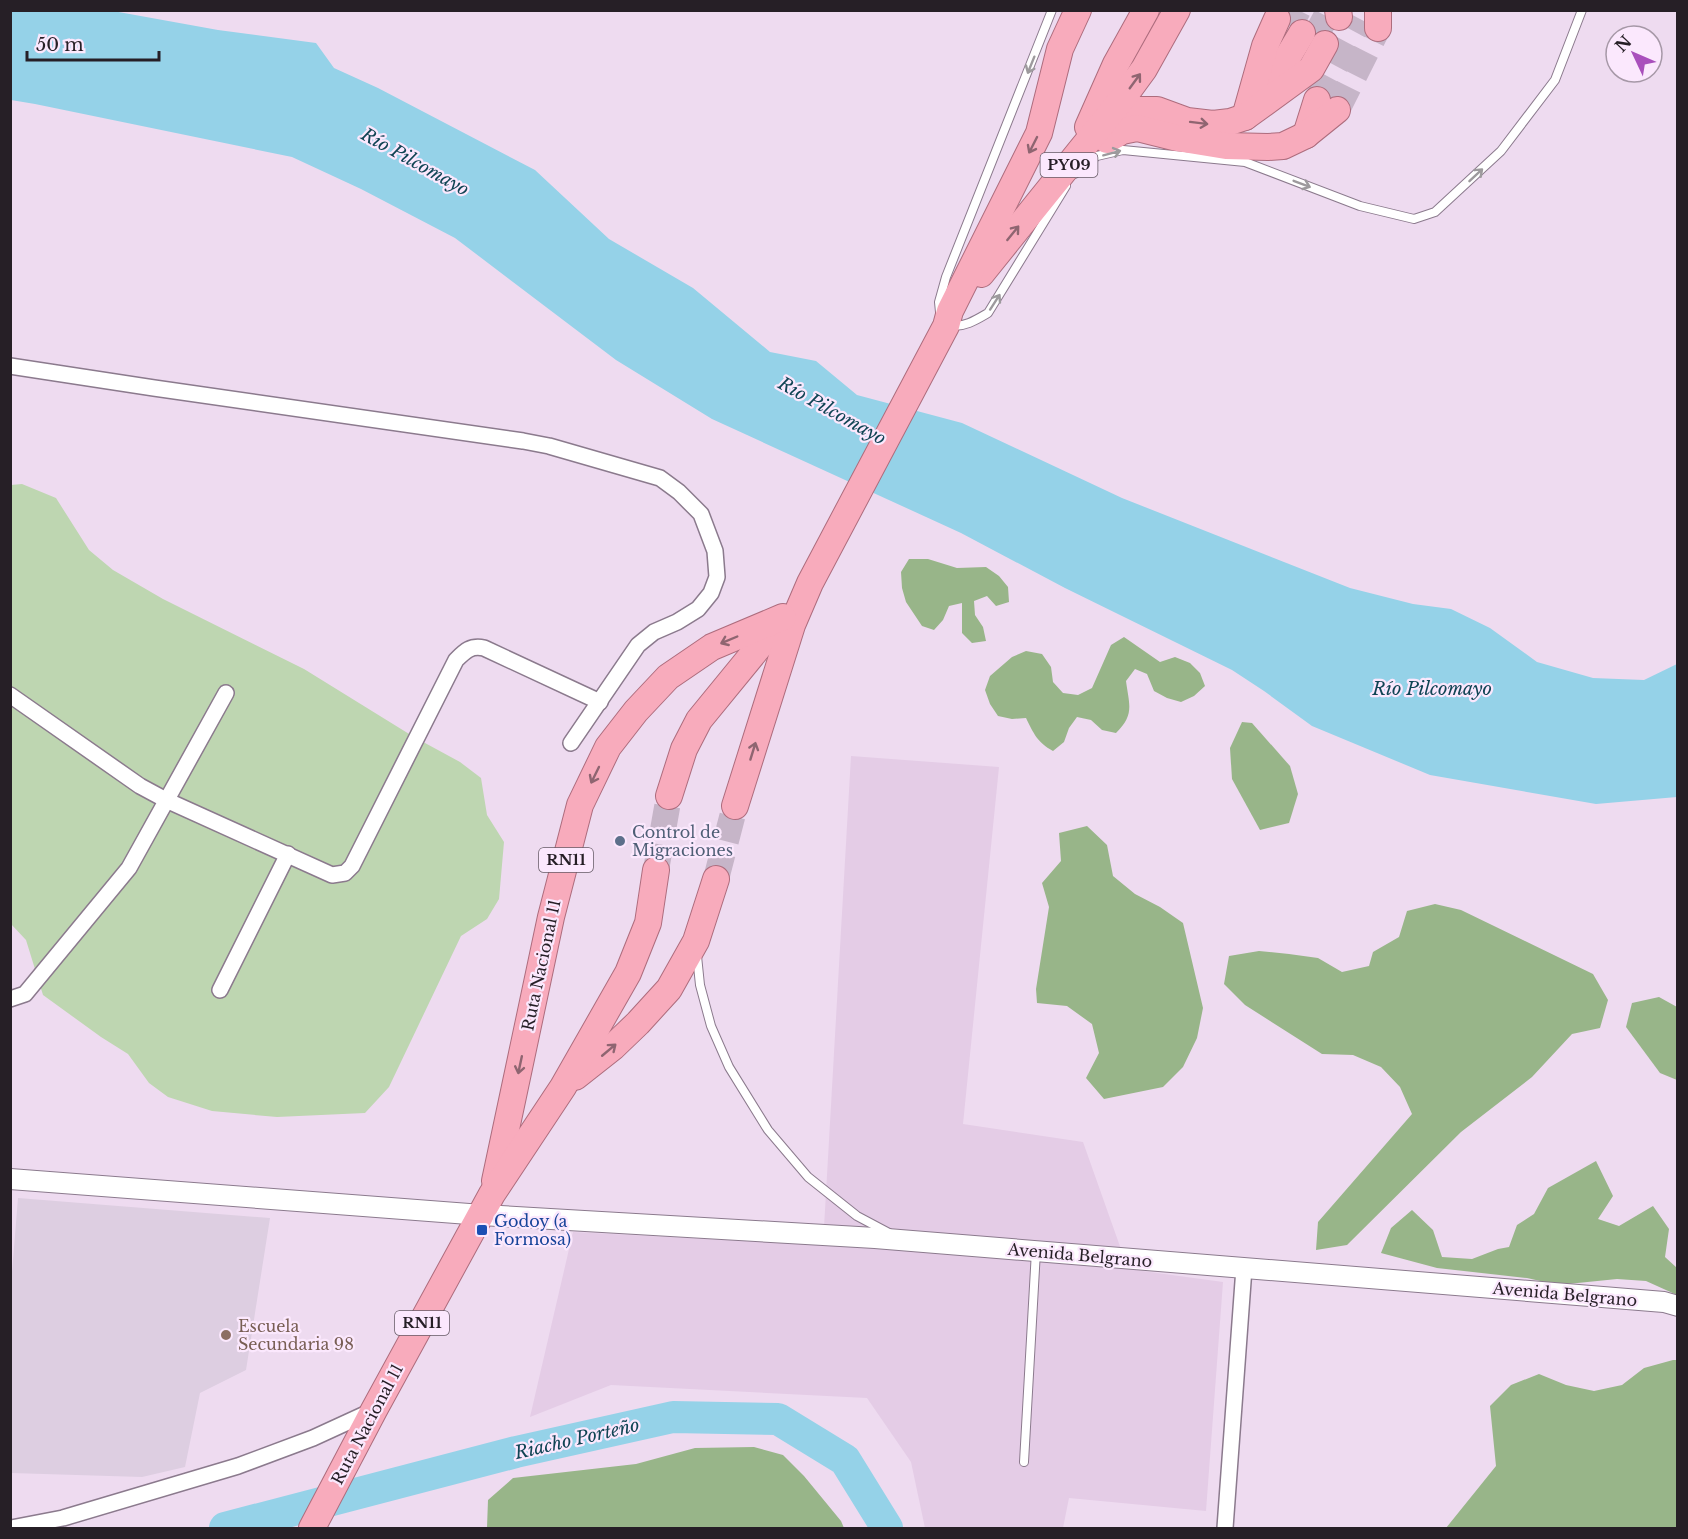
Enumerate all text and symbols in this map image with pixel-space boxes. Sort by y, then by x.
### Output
scale bar [27,24,159,62]
north arrow [1604,24,1664,84]
text: N [1611,31,1636,56]
text: 50 m [36,34,84,56]
one-way arrow [1025,55,1036,74]
one-way arrow [1129,74,1141,90]
one-way arrow [1189,117,1209,128]
water label: Río Pilcomayo [356,123,473,201]
one-way arrow [1027,136,1038,154]
one-way arrow [1103,146,1122,158]
road number: PY09 [1040,153,1098,177]
one-way arrow [1468,168,1483,182]
one-way arrow [1293,179,1311,190]
one-way arrow [1007,225,1020,241]
one-way arrow [989,294,1001,311]
water label: Río Pilcomayo [773,372,890,450]
one-way arrow [720,635,738,646]
water label: Río Pilcomayo [1371,678,1492,700]
one-way arrow [748,742,759,761]
one-way arrow [588,766,600,784]
place label: Control de Migraciones [632,822,733,860]
marker: Control de Migraciones [613,834,627,848]
road number: RN11 [539,848,593,872]
street label: Ruta Nacional 11 [517,897,565,1033]
one-way arrow [600,1044,616,1057]
one-way arrow [513,1055,525,1074]
place label: Godoy (a Formosa) [494,1211,571,1249]
marker: Godoy (a Formosa) [475,1223,489,1237]
street label: Avenida Belgrano [1006,1239,1153,1271]
street label: Avenida Belgrano [1491,1278,1638,1310]
road number: RN11 [395,1311,449,1335]
place label: Escuela Secundaria 98 [238,1316,354,1354]
marker: Escuela Secundaria 98 [219,1328,233,1342]
street label: Ruta Nacional 11 [327,1360,407,1488]
water label: Riacho Porteño [511,1414,642,1464]

